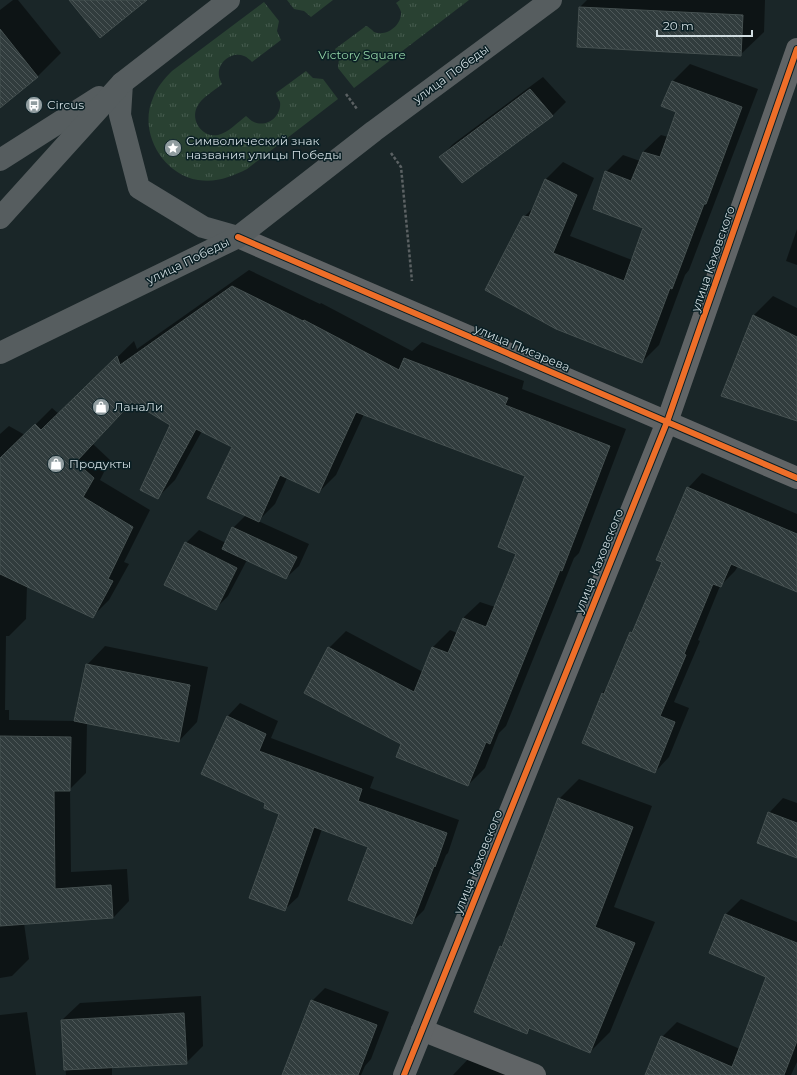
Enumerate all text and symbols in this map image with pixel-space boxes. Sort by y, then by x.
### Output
scale bar [657,12,752,38]
text: 20 m [663,18,694,33]
street label: улица Победы [409,41,492,107]
park label: Victory Square [318,47,406,62]
bus stop icon: Circus [24,95,44,115]
place label: Circus [47,97,84,112]
place label: Символический знак названия улицы Победы [186,133,342,162]
place icon: Символический знак названия улицы Победы [163,138,183,158]
street label: улица Каховского [687,204,738,315]
street label: улица Победы [143,234,232,288]
street label: улица Писарева [471,320,572,374]
shop icon: ЛанаЛи [91,397,111,417]
place label: ЛанаЛи [114,399,163,414]
shop icon: Продукты [46,454,66,474]
place label: Продукты [69,456,131,471]
street label: улица Каховского [570,506,626,616]
street label: улица Каховского [449,807,505,917]

